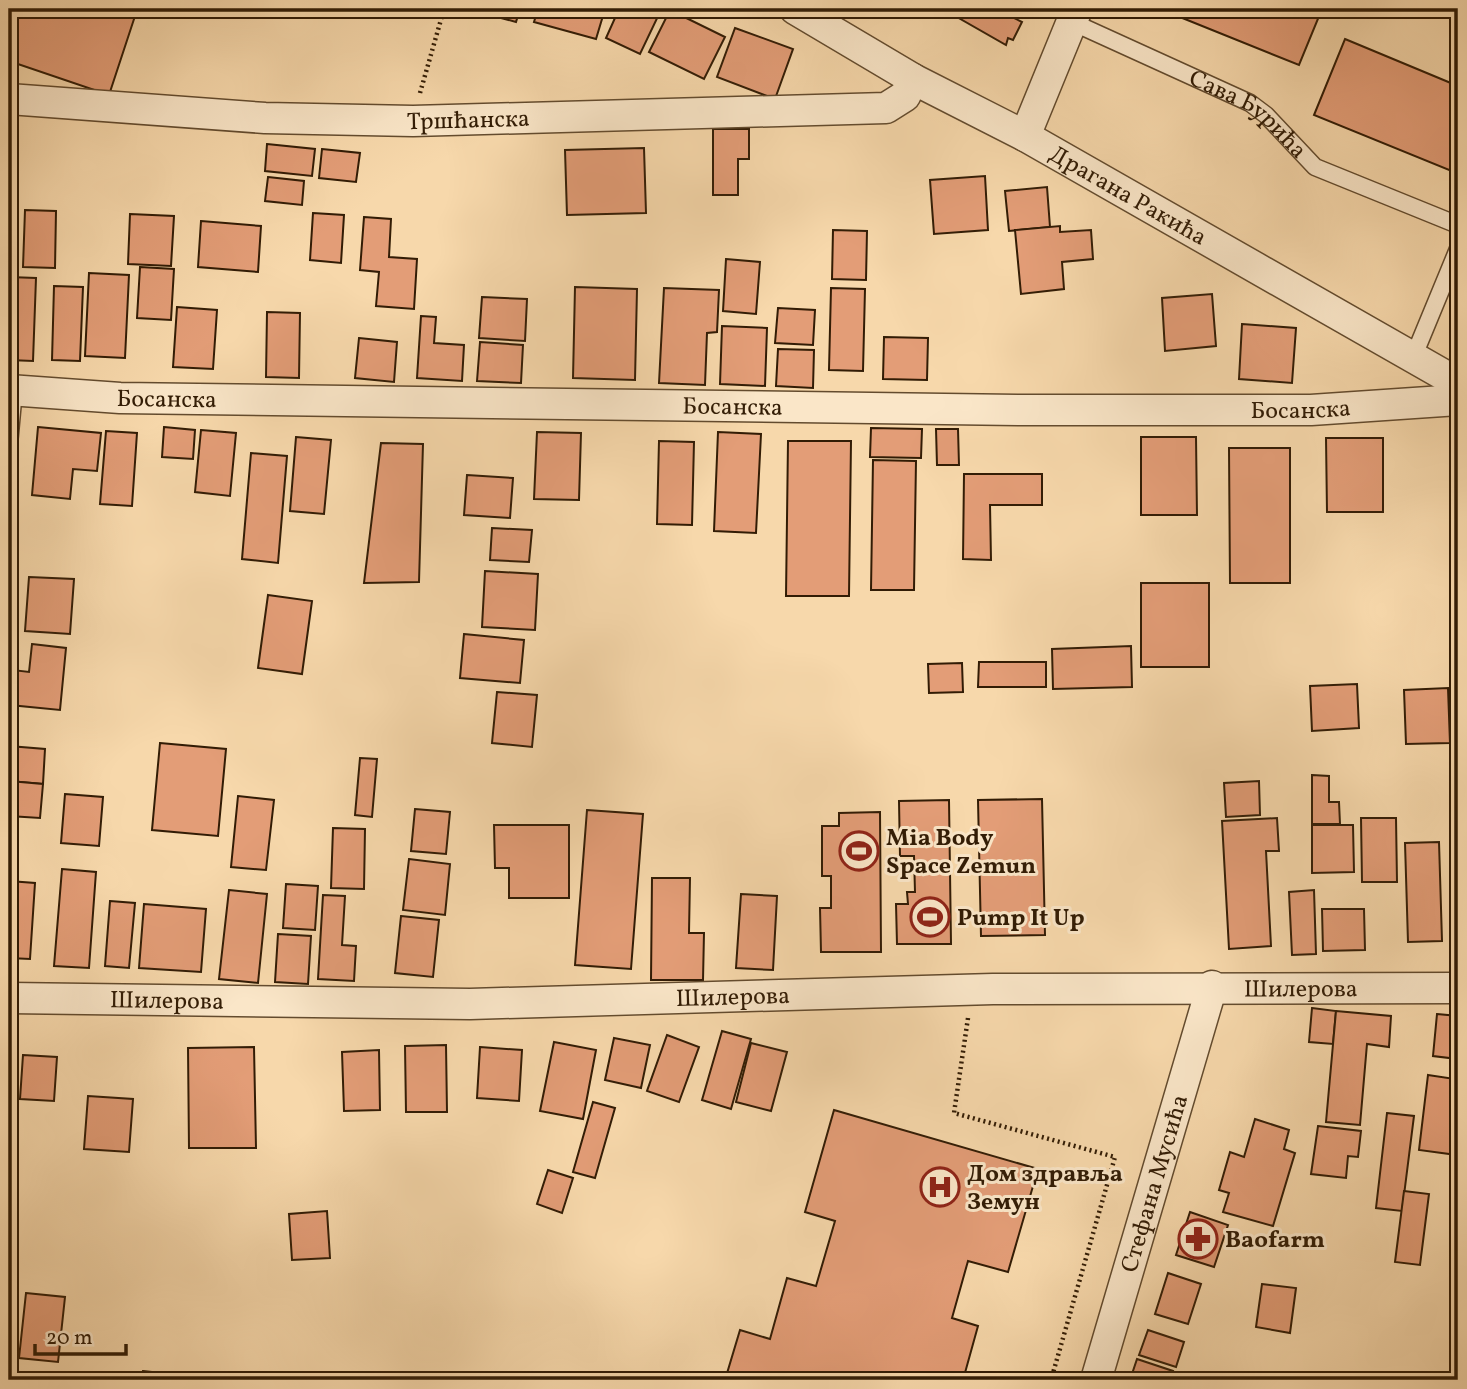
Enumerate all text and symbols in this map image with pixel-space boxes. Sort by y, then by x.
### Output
street label: Сава Бурића [1183,62,1314,167]
street label: Тршћанска [406,103,530,140]
street label: Драгана Ракића [1042,138,1213,255]
street label: Босанска [116,383,217,418]
street label: Босанска [682,391,783,426]
street label: Босанска [1250,392,1352,429]
place label: Mia Body Space Zemun [886,822,1036,884]
sports icon: Mia Body Space Zemun [838,830,880,872]
sports icon: Pump It Up [909,896,951,938]
place label: Pump It Up [957,902,1085,936]
street label: Шилерова [1244,973,1358,1007]
street label: Шилерова [675,980,790,1017]
street label: Шилерова [110,984,224,1020]
street label: Стефана Мусића [1114,1091,1198,1277]
place label: Дом здравља Земун [967,1158,1123,1220]
hospital icon: Дом здравља Земун [919,1166,961,1208]
pharmacy icon: Baofarm [1177,1218,1219,1260]
place label: Baofarm [1225,1224,1325,1258]
scale bar [35,1312,126,1356]
text: 20 m [46,1324,92,1353]

